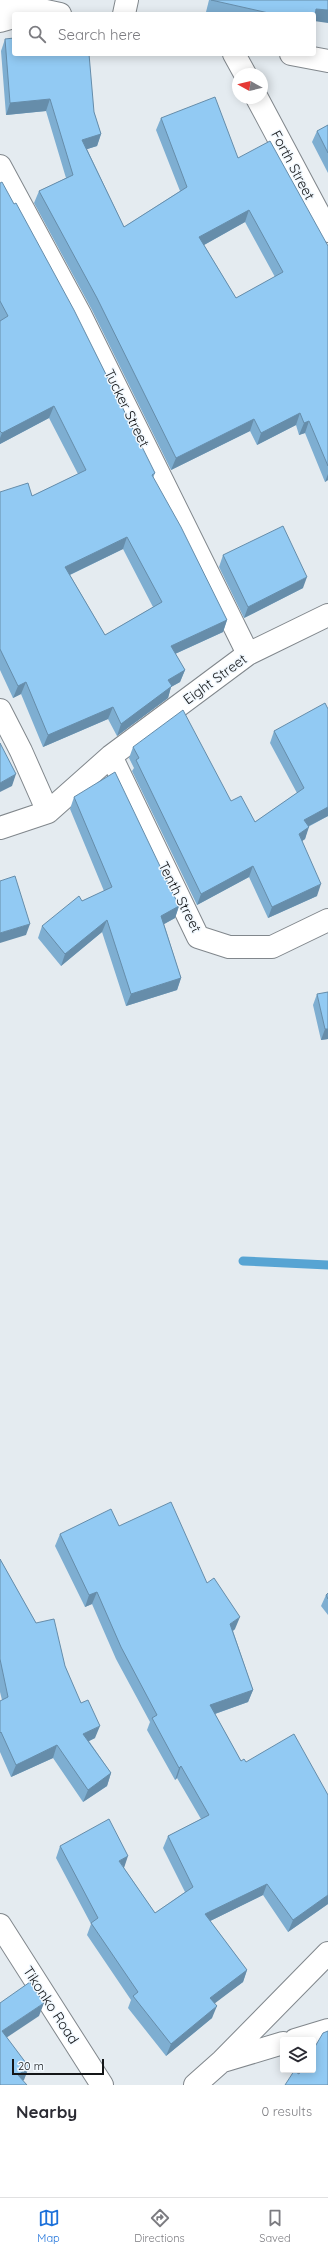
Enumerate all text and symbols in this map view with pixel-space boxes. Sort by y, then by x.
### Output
search box [12,12,316,56]
icon: search [26,23,48,45]
text: Search here [58,25,141,44]
north arrow [232,68,268,104]
street label: Forth Street [267,127,319,203]
street label: Tucker Street [100,366,154,450]
street label: Eight Street [180,650,251,708]
street label: Tenth Street [154,858,206,936]
street label: Tikonko Road [19,1963,83,2047]
map controls [280,2037,316,2073]
button: layers [280,2037,316,2073]
scale bar [12,2057,104,2076]
text: 20 m [18,2059,44,2073]
text: Nearby [16,2101,77,2122]
text: 0 results [261,2103,312,2119]
tab: Map [37,2207,60,2245]
tab: Directions [134,2207,185,2245]
tab: Saved [259,2207,291,2245]

